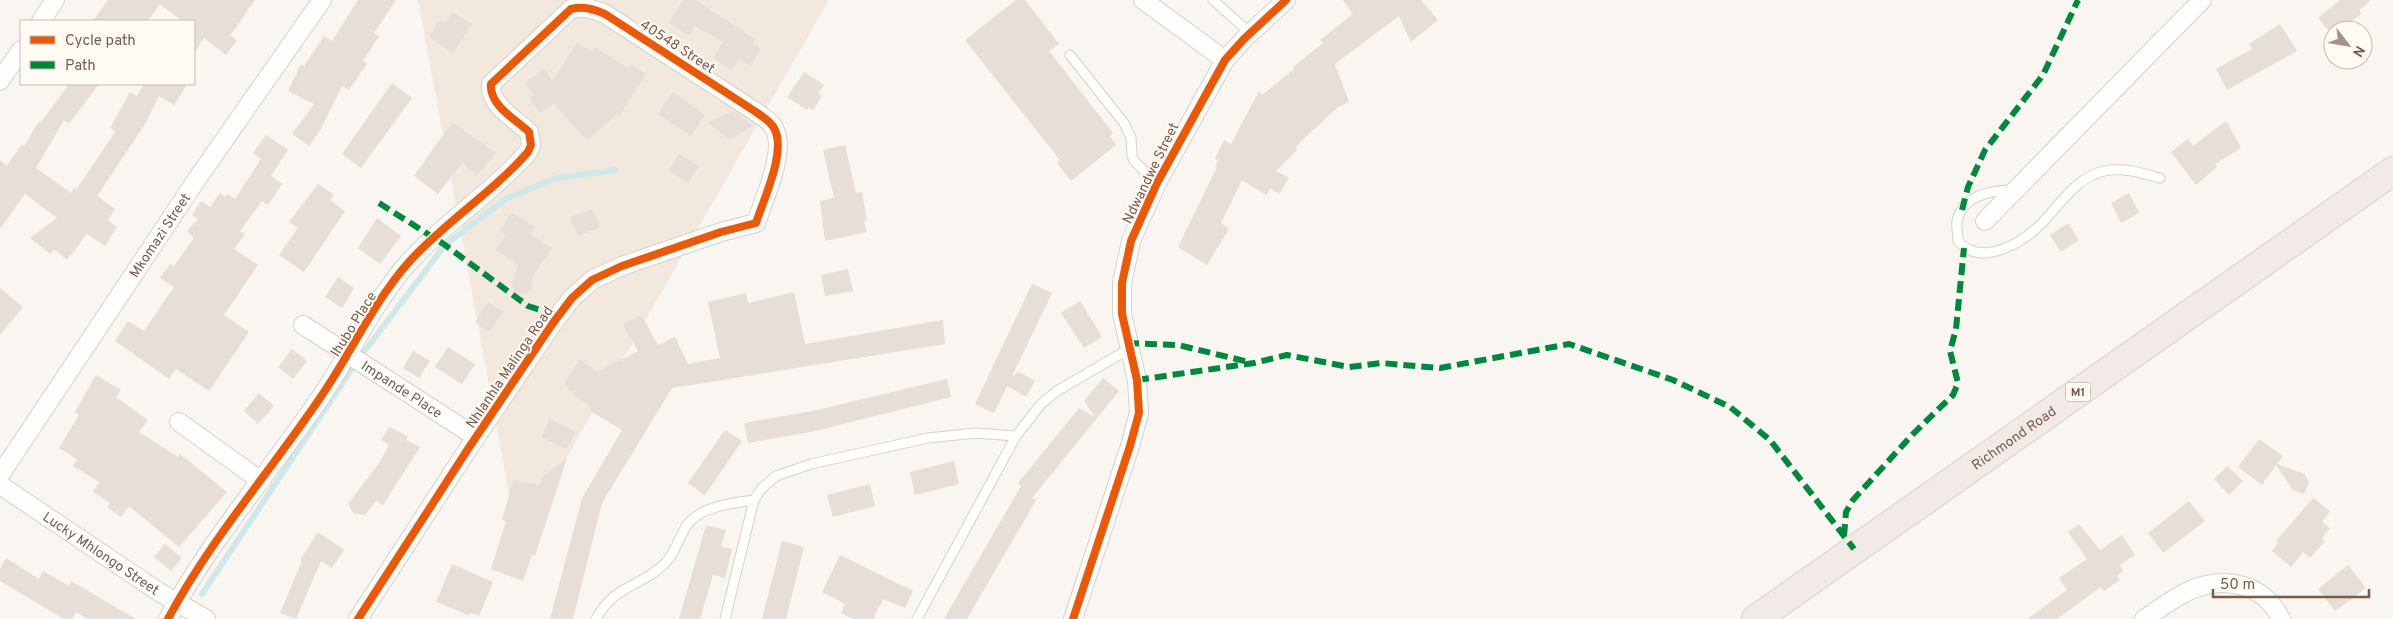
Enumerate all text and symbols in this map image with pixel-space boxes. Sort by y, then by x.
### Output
street label: 40548 Street [637,17,718,78]
legend [20,20,195,85]
north arrow [2323,20,2373,70]
text: Cycle path [65,32,136,51]
text: N [2348,42,2368,60]
text: Path [65,57,96,76]
street label: Ndwandwe Street [1120,120,1183,227]
street label: Mkomazi Street [127,191,195,282]
street label: Ihubo Place [328,289,381,361]
street label: Nhlanhla Malinga Road [463,304,557,432]
street label: Impande Place [357,358,445,423]
road number: M1 [2066,382,2090,402]
street label: Richmond Road [1969,403,2060,475]
street label: Lucky Mhlongo Street [39,509,162,600]
scale bar [2213,566,2369,598]
text: 50 m [2220,576,2255,595]

